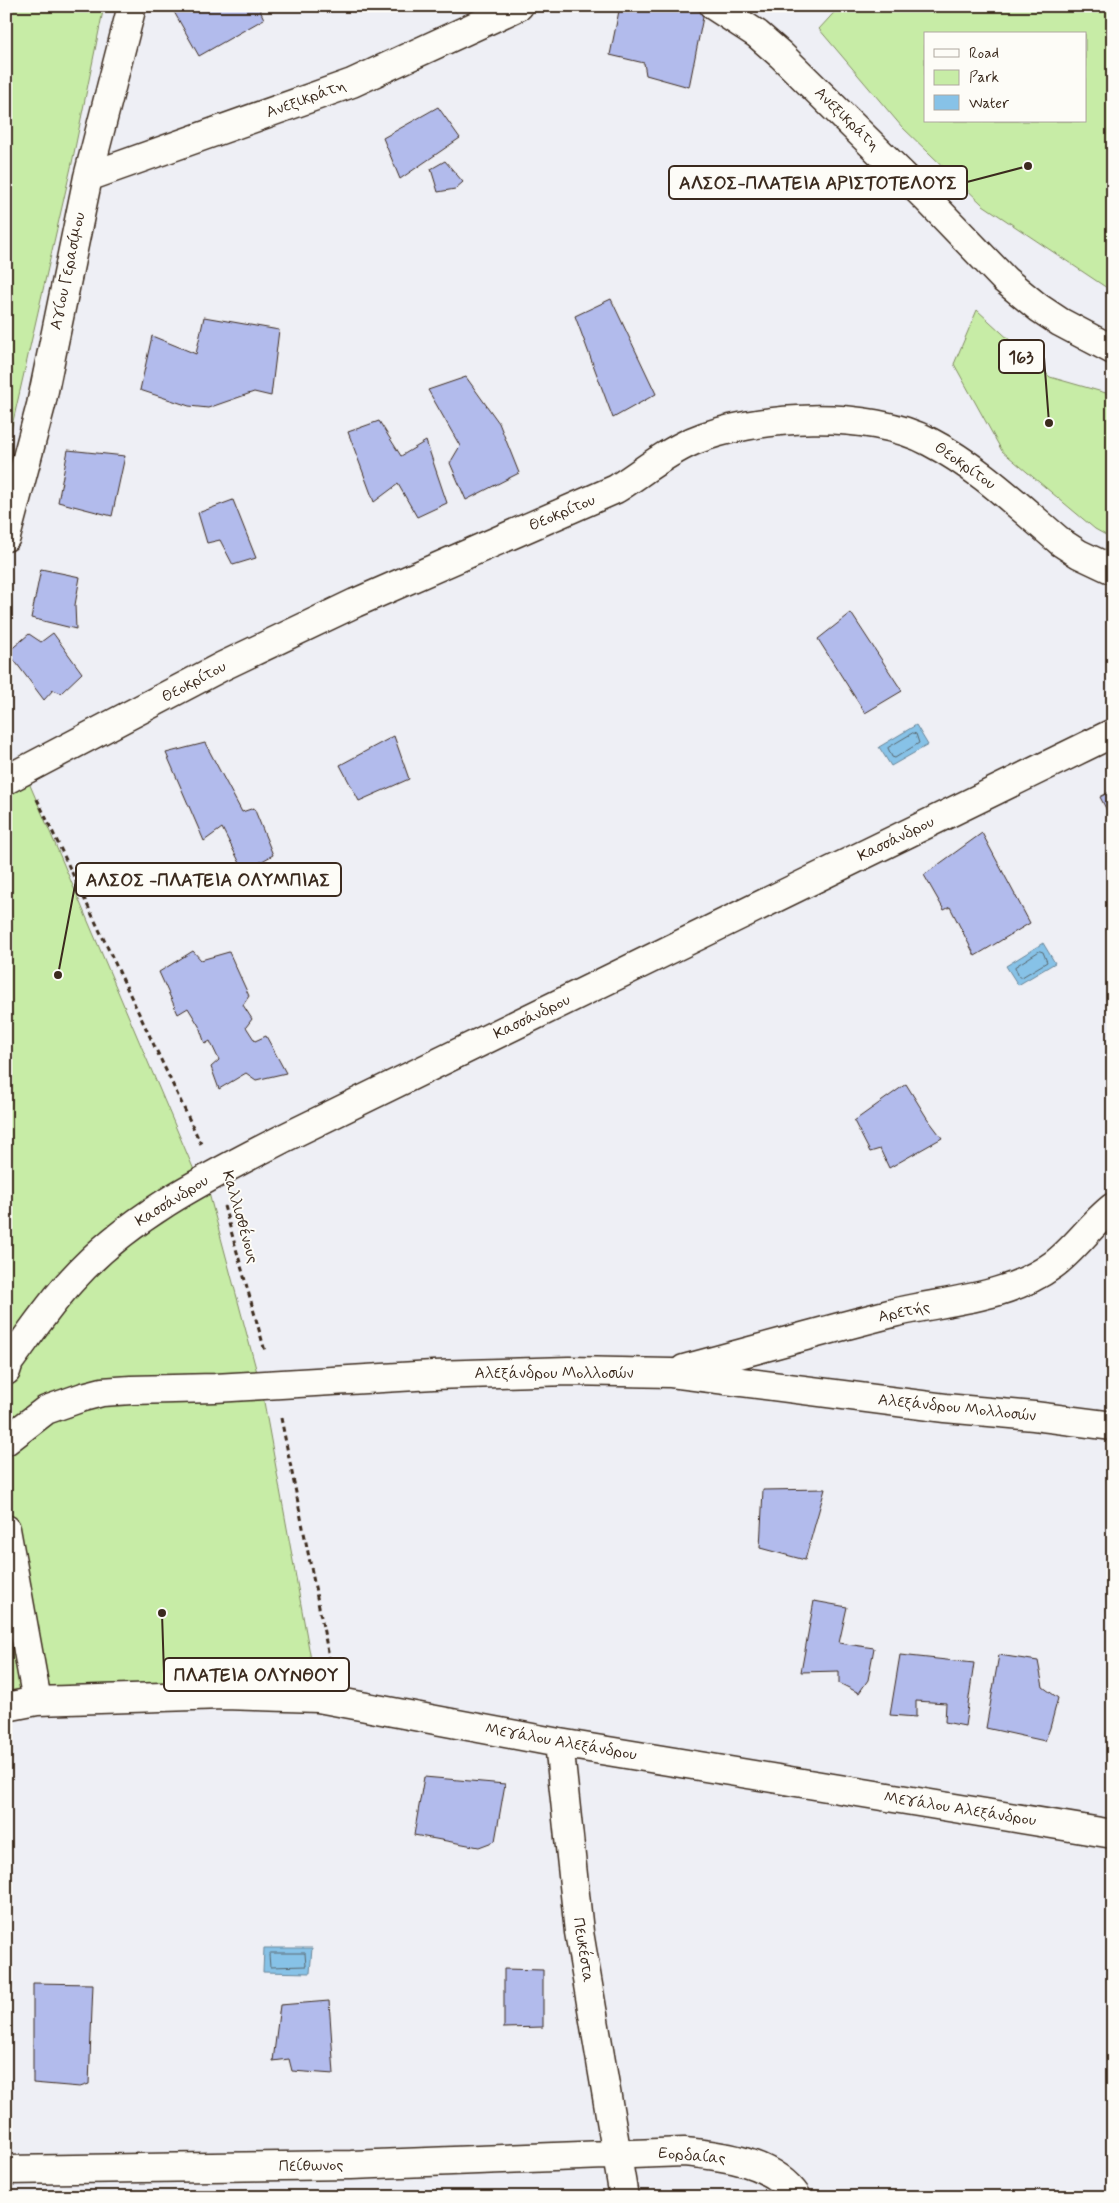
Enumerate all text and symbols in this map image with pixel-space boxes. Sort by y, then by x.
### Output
legend [924,32,1086,122]
text: Road [969,44,999,64]
text: Park [969,68,999,88]
street label: Ανεξικράτη [263,75,349,123]
street label: Ανεξικράτη [810,82,884,156]
text: Water [969,94,1009,114]
callout: ΑΛΣΟΣ-ΠΛΑΤΕΙΑ ΑΡΙΣΤΟΤΕΛΟΥΣ [669,166,967,199]
text: ΑΛΣΟΣ-ΠΛΑΤΕΙΑ ΑΡΙΣΤΟΤΕΛΟΥΣ [679,172,957,196]
street label: Αγίου Γερασίμου [45,210,91,332]
callout: 163 [999,340,1044,373]
text: 163 [1008,346,1034,370]
street label: Θεοκρίτου [930,437,1000,495]
street label: Θεοκρίτου [526,490,598,536]
street label: Θεοκρίτου [158,656,230,708]
street label: Κασσάνδρου [854,811,938,867]
callout: ΑΛΣΟΣ -ΠΛΑΤΕΙΑ ΟΛΥΜΠΙΑΣ [76,863,341,896]
text: ΑΛΣΟΣ -ΠΛΑΤΕΙΑ ΟΛΥΜΠΙΑΣ [86,869,330,893]
street label: Κασσάνδρου [490,989,574,1045]
street label: Καλλισθένους [217,1168,264,1266]
street label: Κασσάνδρου [131,1170,213,1232]
street label: Αρετής [876,1296,932,1328]
street label: Αλεξάνδρου Μολλοσών [475,1363,633,1384]
street label: Αλεξάνδρου Μολλοσών [877,1389,1037,1427]
callout: ΠΛΑΤΕΙΑ ΟΛΥΝΘΟΥ [164,1658,349,1691]
text: ΠΛΑΤΕΙΑ ΟΛΥΝΘΟΥ [174,1664,338,1688]
street label: Μεγάλου Αλεξάνδρου [483,1718,639,1766]
street label: Μεγάλου Αλεξάνδρου [882,1787,1038,1831]
street label: Πευκέστα [567,1916,600,1984]
street label: Εορδαίας [658,2143,726,2169]
street label: Πείθωνος [278,2155,344,2177]

